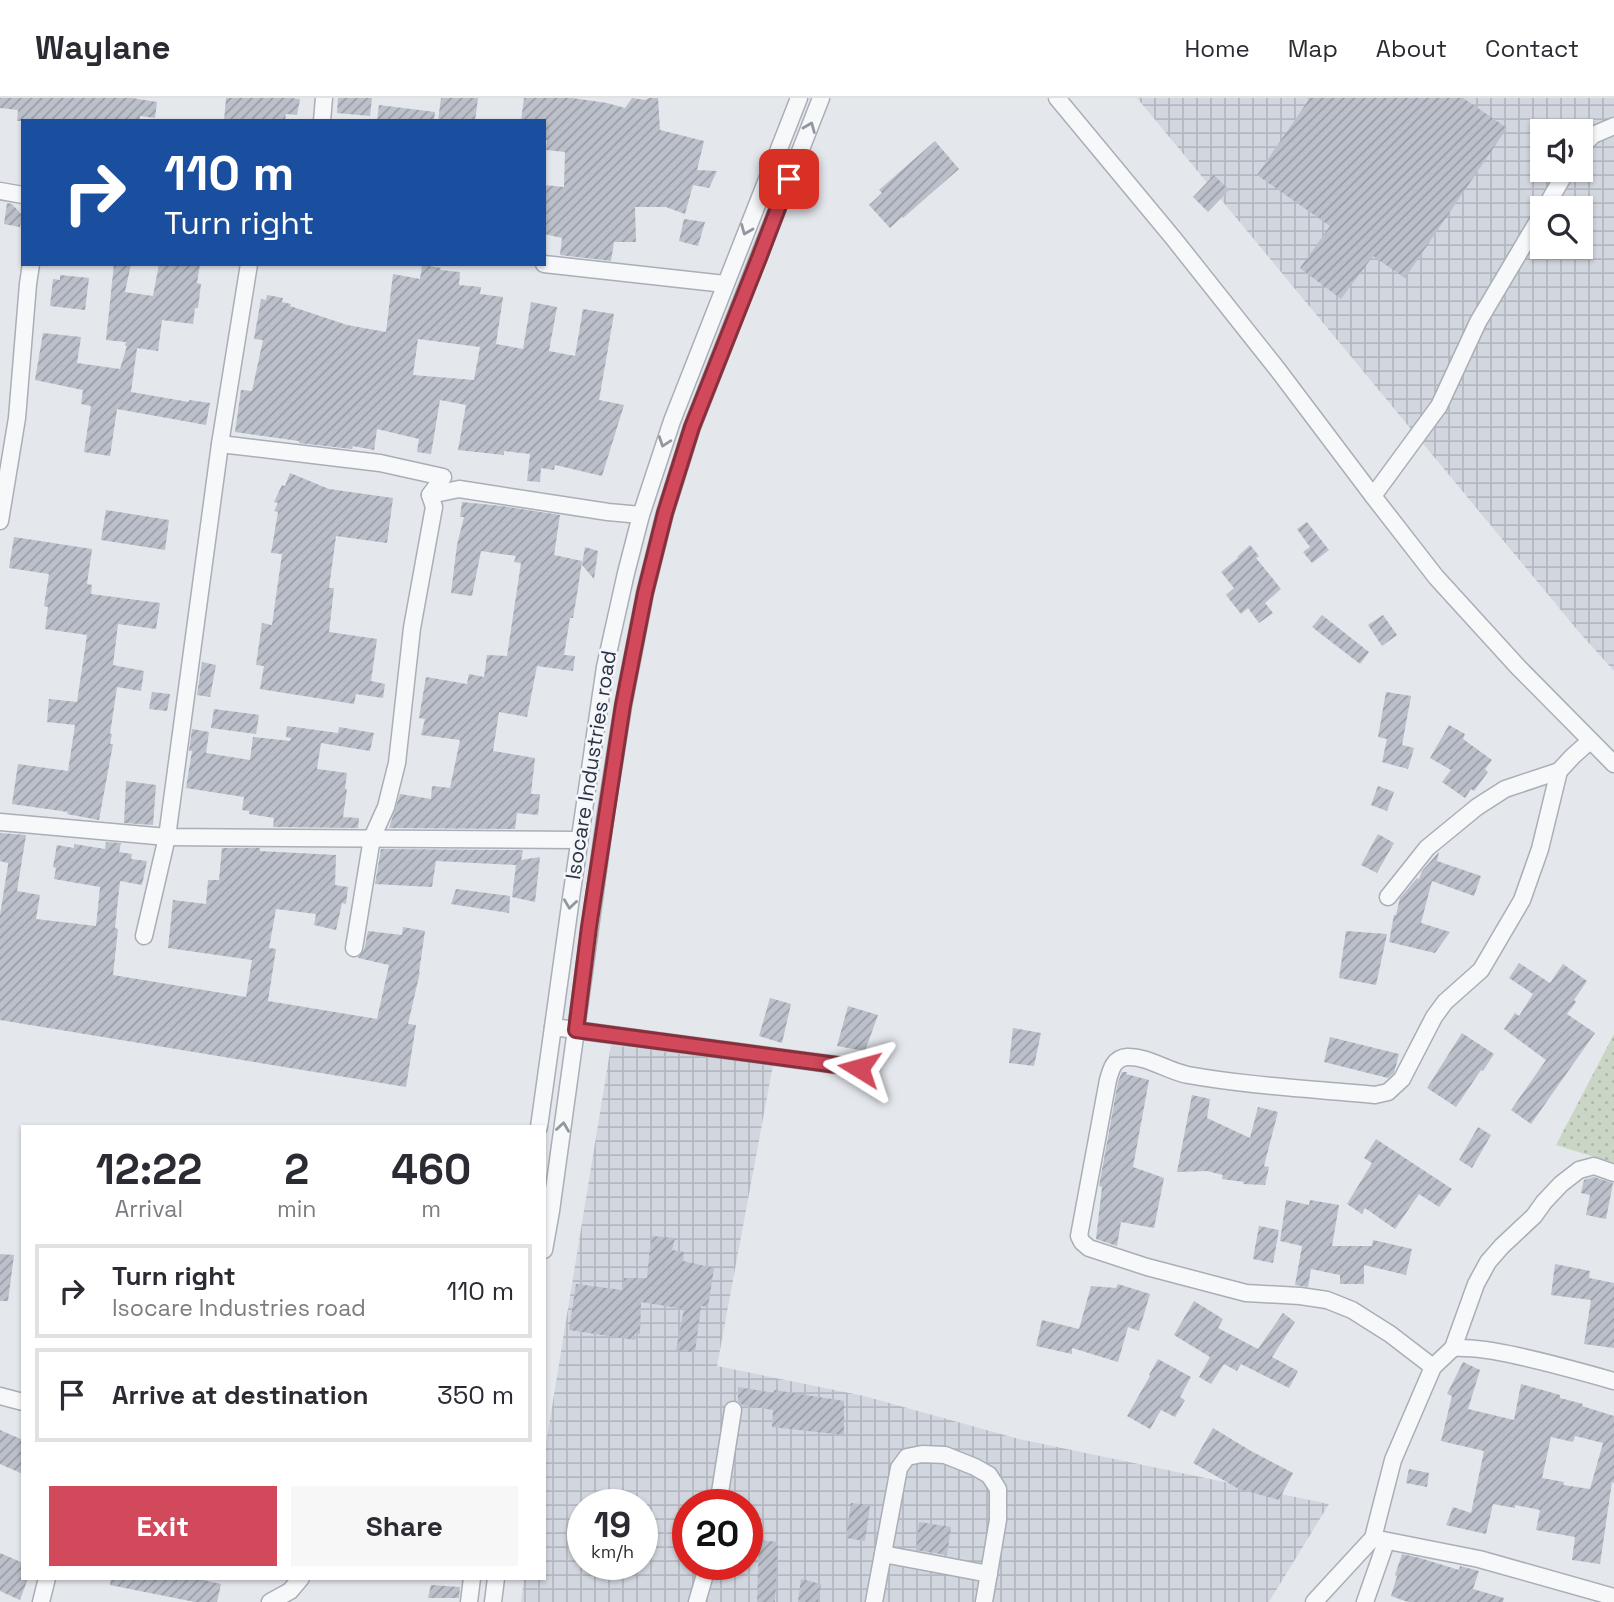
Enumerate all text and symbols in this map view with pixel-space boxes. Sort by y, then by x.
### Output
text: Waylane [35,27,171,69]
text: Home [1184,33,1250,64]
text: Map [1288,33,1338,64]
text: About [1376,33,1447,64]
text: Contact [1485,33,1579,64]
map controls [1530,119,1593,259]
button: sound [1530,119,1593,182]
one-way arrow [801,121,815,133]
text: 110 m [164,142,294,204]
icon: right [49,147,140,238]
pin [759,149,819,209]
icon: arrive [770,160,808,198]
button: search [1530,196,1593,259]
text: Turn right [164,203,314,243]
one-way arrow [741,223,755,235]
one-way arrow [658,435,672,447]
street label: Isocare Industries road [559,648,622,882]
one-way arrow [562,898,577,910]
position arrow [822,1031,896,1105]
one-way arrow [555,1122,570,1133]
text: 12:22 [96,1143,202,1196]
text: 2 [284,1143,309,1196]
text: 460 [391,1143,471,1196]
text: Arrival [115,1194,183,1224]
text: min [277,1194,316,1224]
text: m [421,1194,441,1224]
text: Turn right [112,1259,236,1293]
icon: right [53,1272,91,1310]
text: 110 m [447,1274,514,1308]
text: Isocare Industries road [112,1293,366,1323]
icon: arrive [53,1376,91,1414]
text: Arrive at destination [112,1378,369,1412]
text: 350 m [437,1378,514,1412]
button: Exit [49,1486,277,1566]
button: Share [291,1486,518,1566]
speed limit sign: 20 [672,1489,763,1580]
text: 19 [594,1503,631,1547]
text: km/h [591,1540,634,1563]

